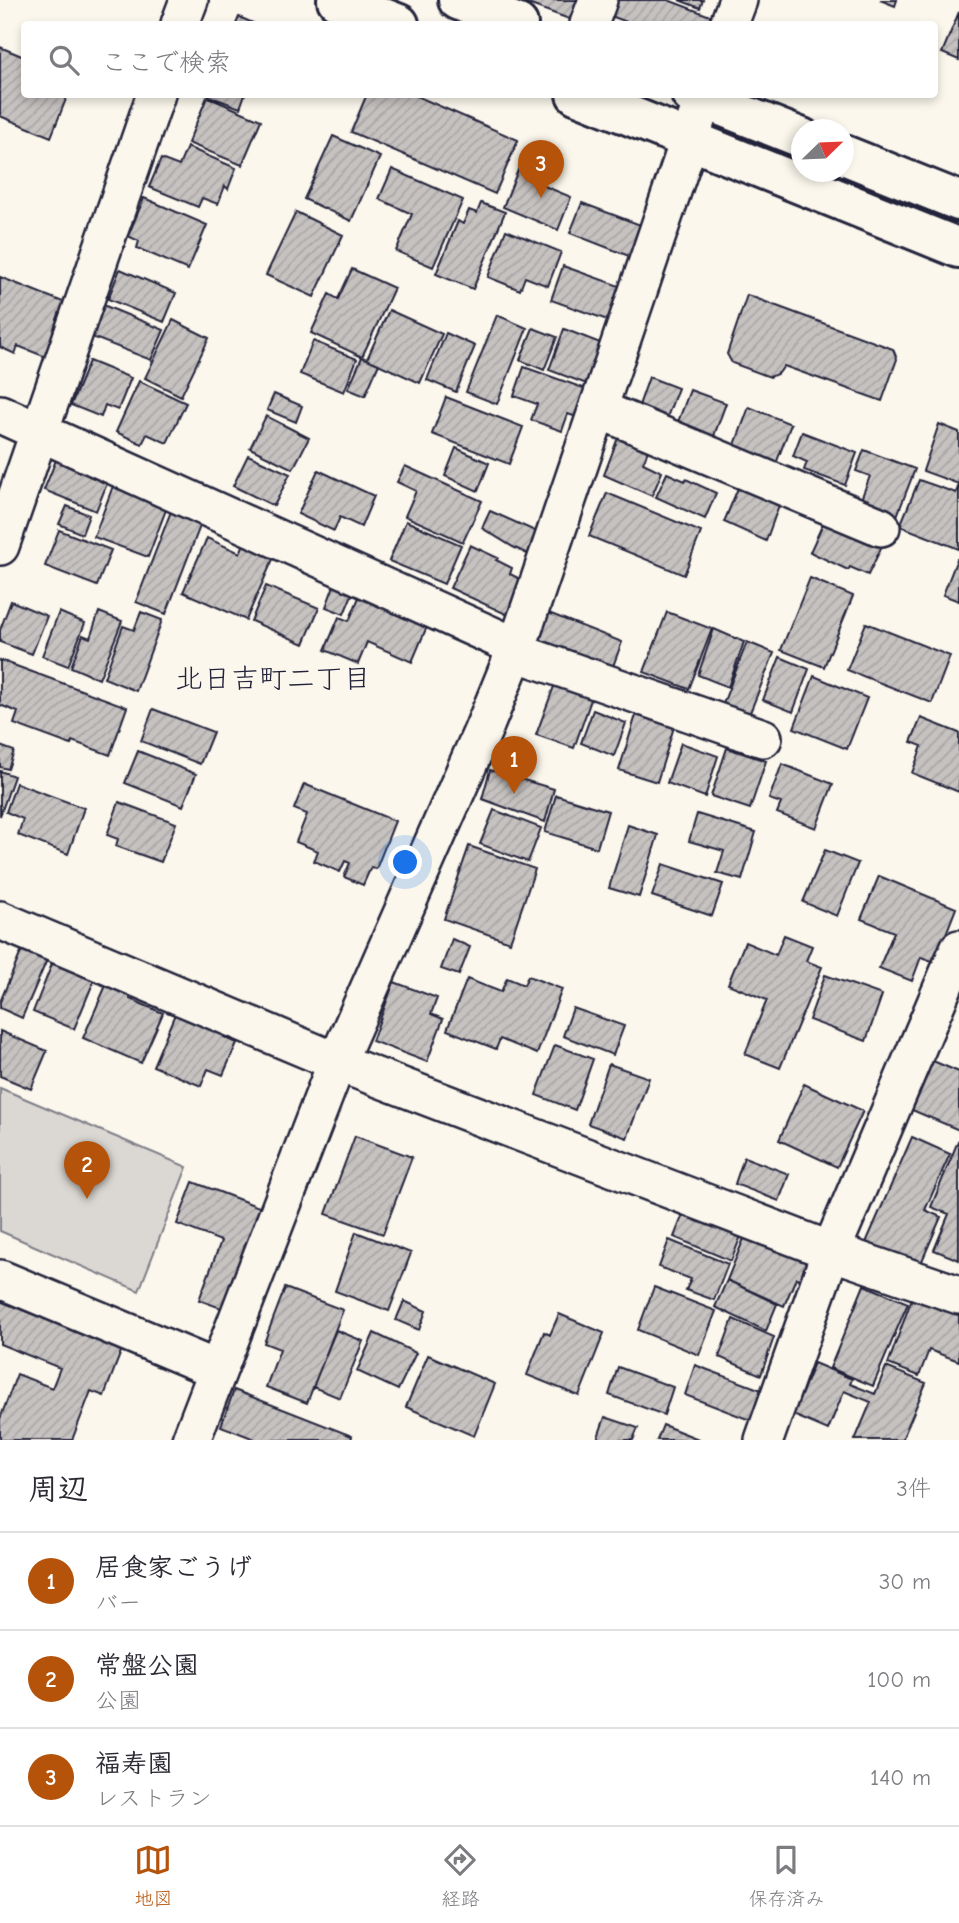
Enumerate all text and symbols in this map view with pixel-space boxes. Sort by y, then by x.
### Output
search box [21,21,938,98]
icon: search [45,41,83,79]
text: ここで検索 [101,48,231,78]
north arrow [791,119,854,182]
pin: 3 [518,140,564,198]
district label: 北日吉町二丁目 [175,663,371,695]
pin: 1 [491,736,537,794]
your location [388,845,422,879]
pin: 2 [64,1141,110,1199]
text: 周辺 [28,1472,88,1507]
text: 3件 [896,1475,931,1502]
text: 居食家ごうげ [95,1553,252,1583]
text: 1 [46,1568,56,1595]
text: 30 m [879,1568,931,1595]
text: バー [95,1589,141,1616]
text: 常盤公園 [95,1651,199,1681]
text: 2 [45,1666,57,1693]
text: 100 m [867,1666,931,1693]
text: 公園 [95,1687,141,1714]
text: 福寿園 [95,1749,173,1779]
text: 3 [45,1764,57,1791]
text: 140 m [870,1764,931,1791]
text: レストラン [95,1785,212,1812]
tab: 地図 [134,1841,173,1910]
tab: 経路 [441,1841,480,1910]
tab: 保存済み [748,1841,825,1910]

